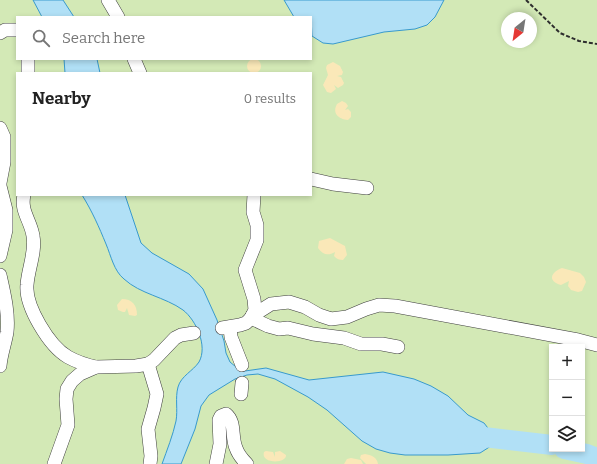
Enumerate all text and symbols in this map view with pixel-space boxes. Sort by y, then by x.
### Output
north arrow [501,12,537,48]
search box [16,16,312,60]
icon: search [30,27,52,49]
text: Search here [62,29,145,47]
text: Nearby [32,88,91,109]
text: 0 results [244,91,296,106]
map controls [549,344,585,452]
button: + [549,344,585,380]
button: − [549,380,585,416]
button: layers [549,416,585,452]

